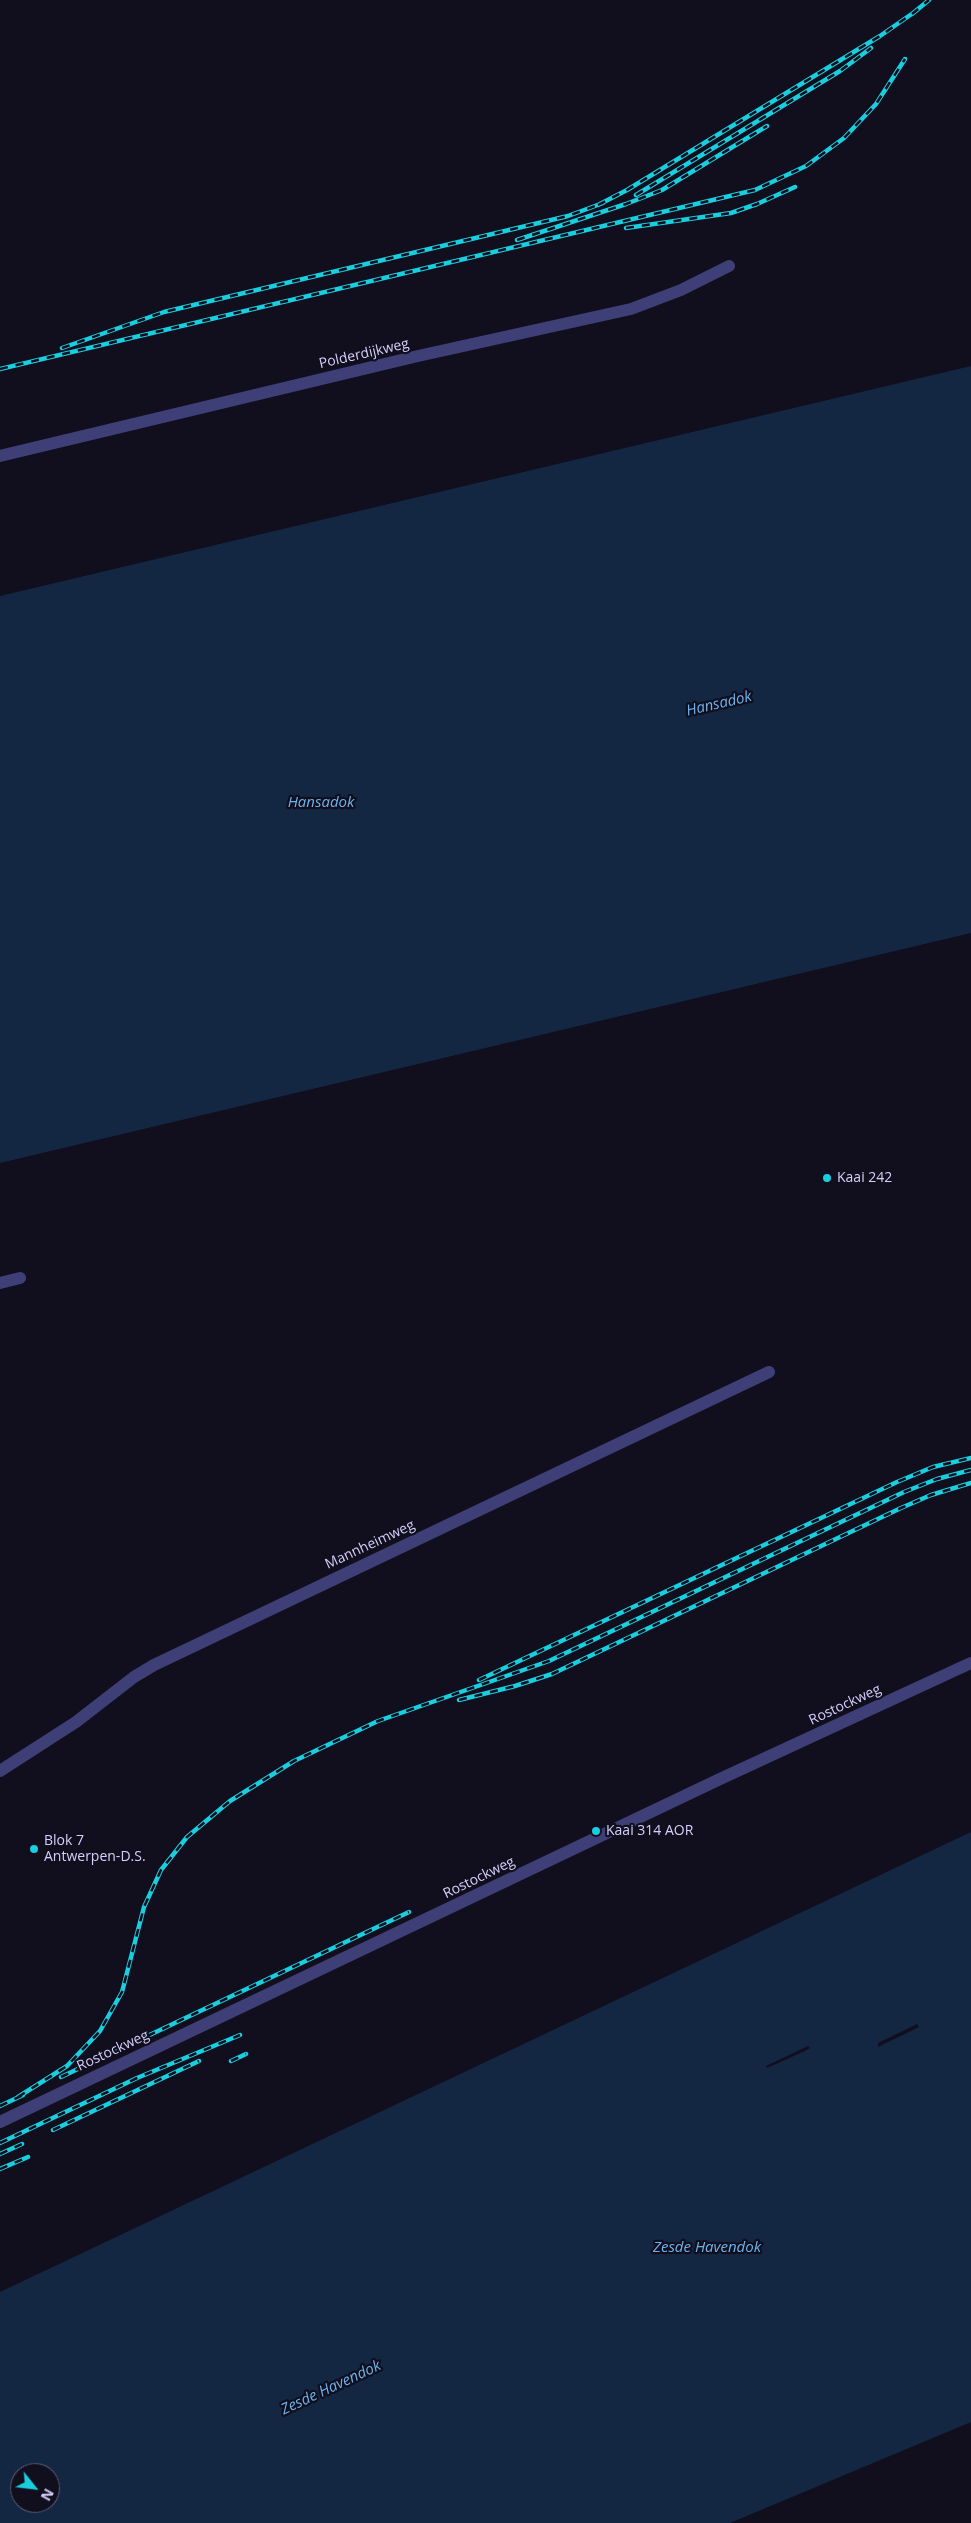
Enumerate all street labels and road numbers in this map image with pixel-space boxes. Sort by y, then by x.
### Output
street label: Polderdijkweg [317,335,411,373]
street label: Mannheimweg [323,1517,417,1573]
street label: Rostockweg [806,1681,884,1729]
street label: Rostockweg [440,1853,518,1903]
street label: Rostockweg [74,2027,152,2075]

